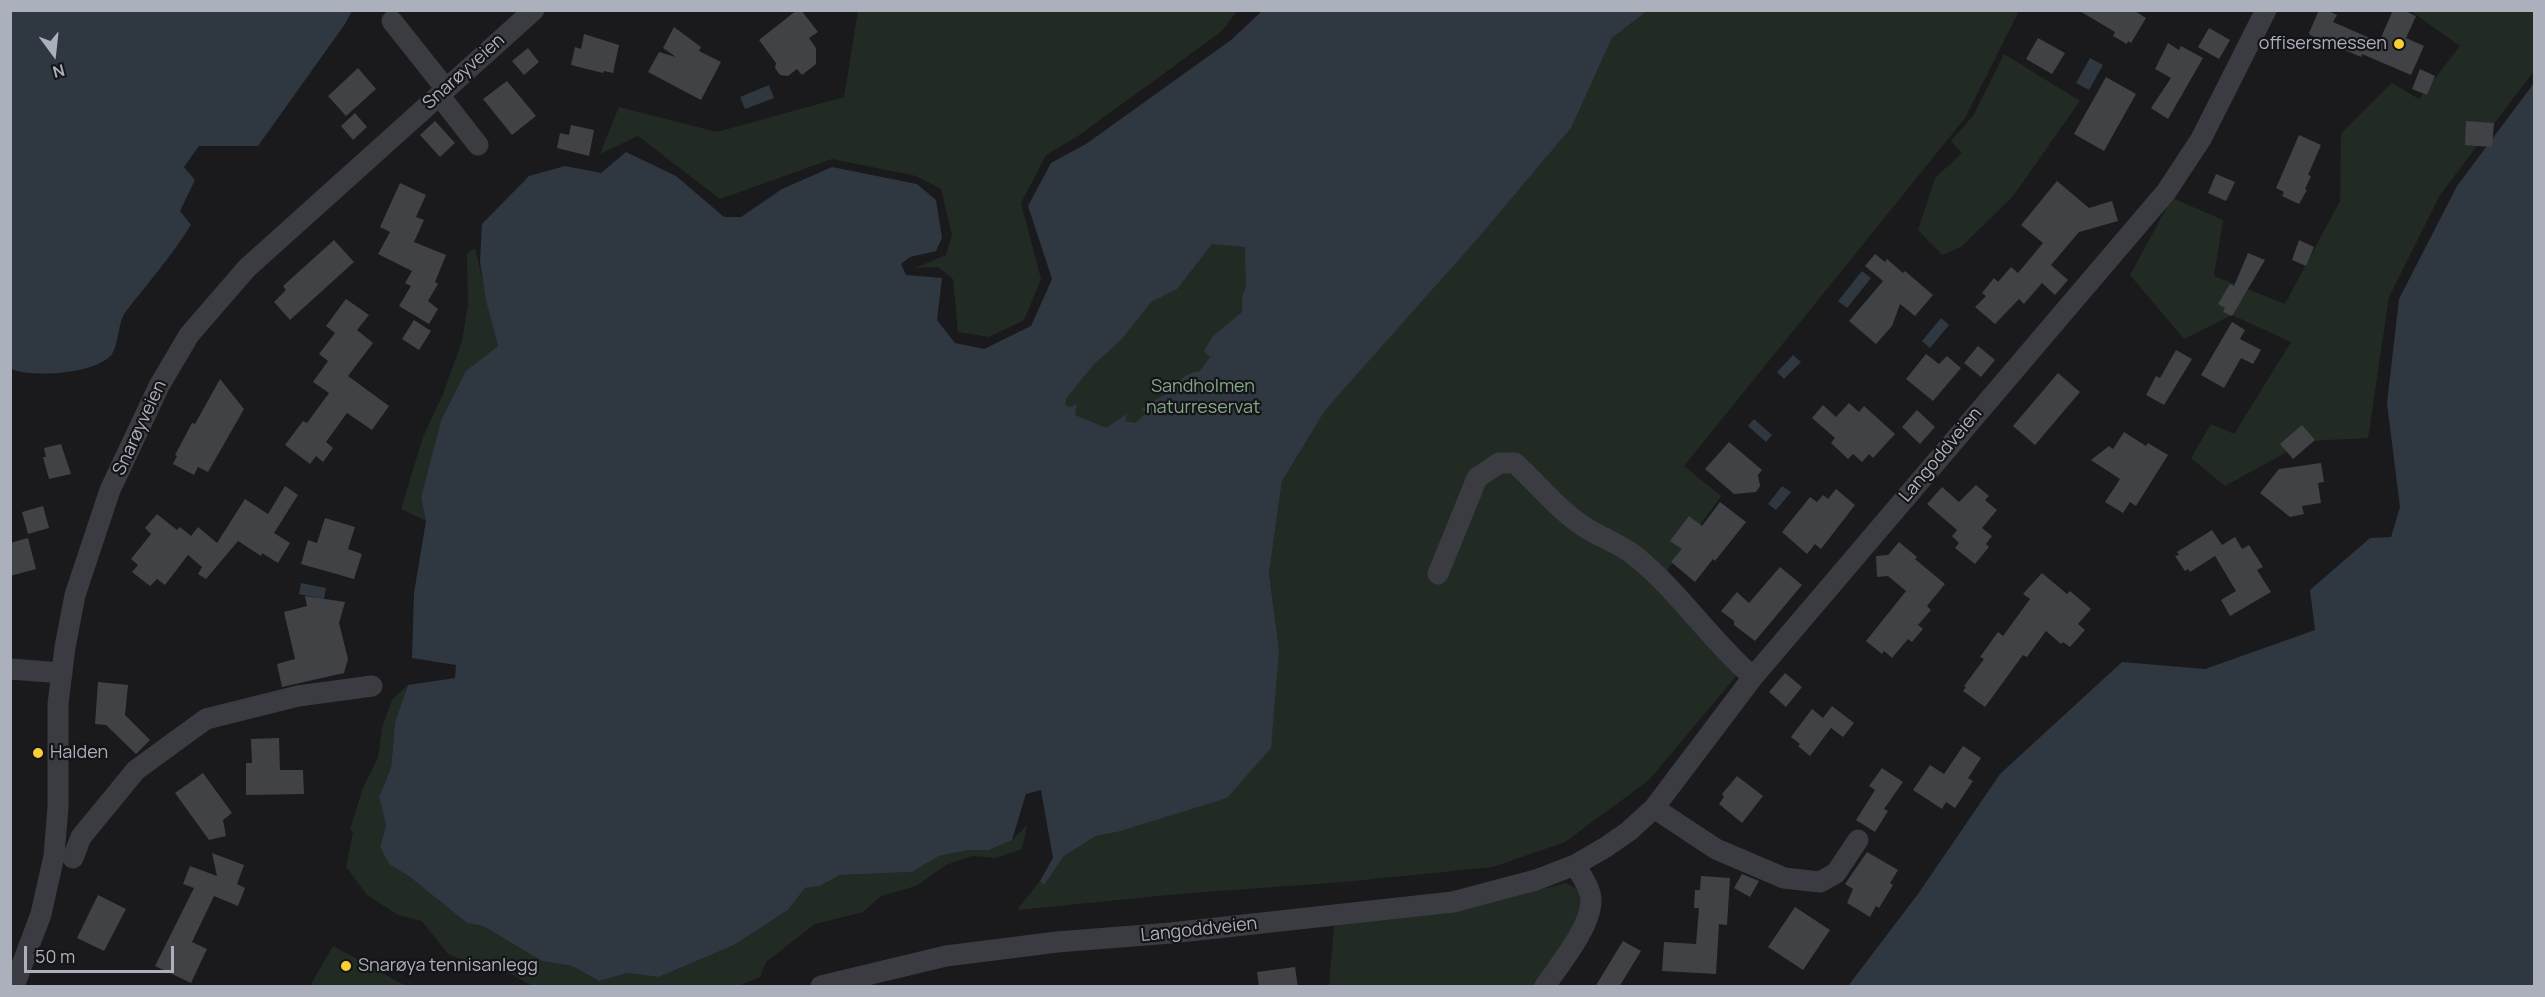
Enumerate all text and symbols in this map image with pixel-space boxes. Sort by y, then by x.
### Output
north arrow [24,24,84,84]
street label: Snarøyveien [419,30,509,114]
place label: offisersmessen [2259,33,2387,55]
marker: offisersmessen [2392,37,2406,51]
text: N [50,59,67,84]
park label: Sandholmen naturreservat [1146,376,1260,418]
street label: Snarøyveien [109,377,171,479]
street label: Langoddveien [1895,403,1987,507]
place label: Halden [50,742,108,764]
marker: Halden [31,746,45,760]
street label: Langoddveien [1140,913,1258,947]
scale bar [27,934,177,972]
text: 50 m [35,944,75,968]
place label: Snarøya tennisanlegg [358,955,538,977]
marker: Snarøya tennisanlegg [339,959,353,973]

